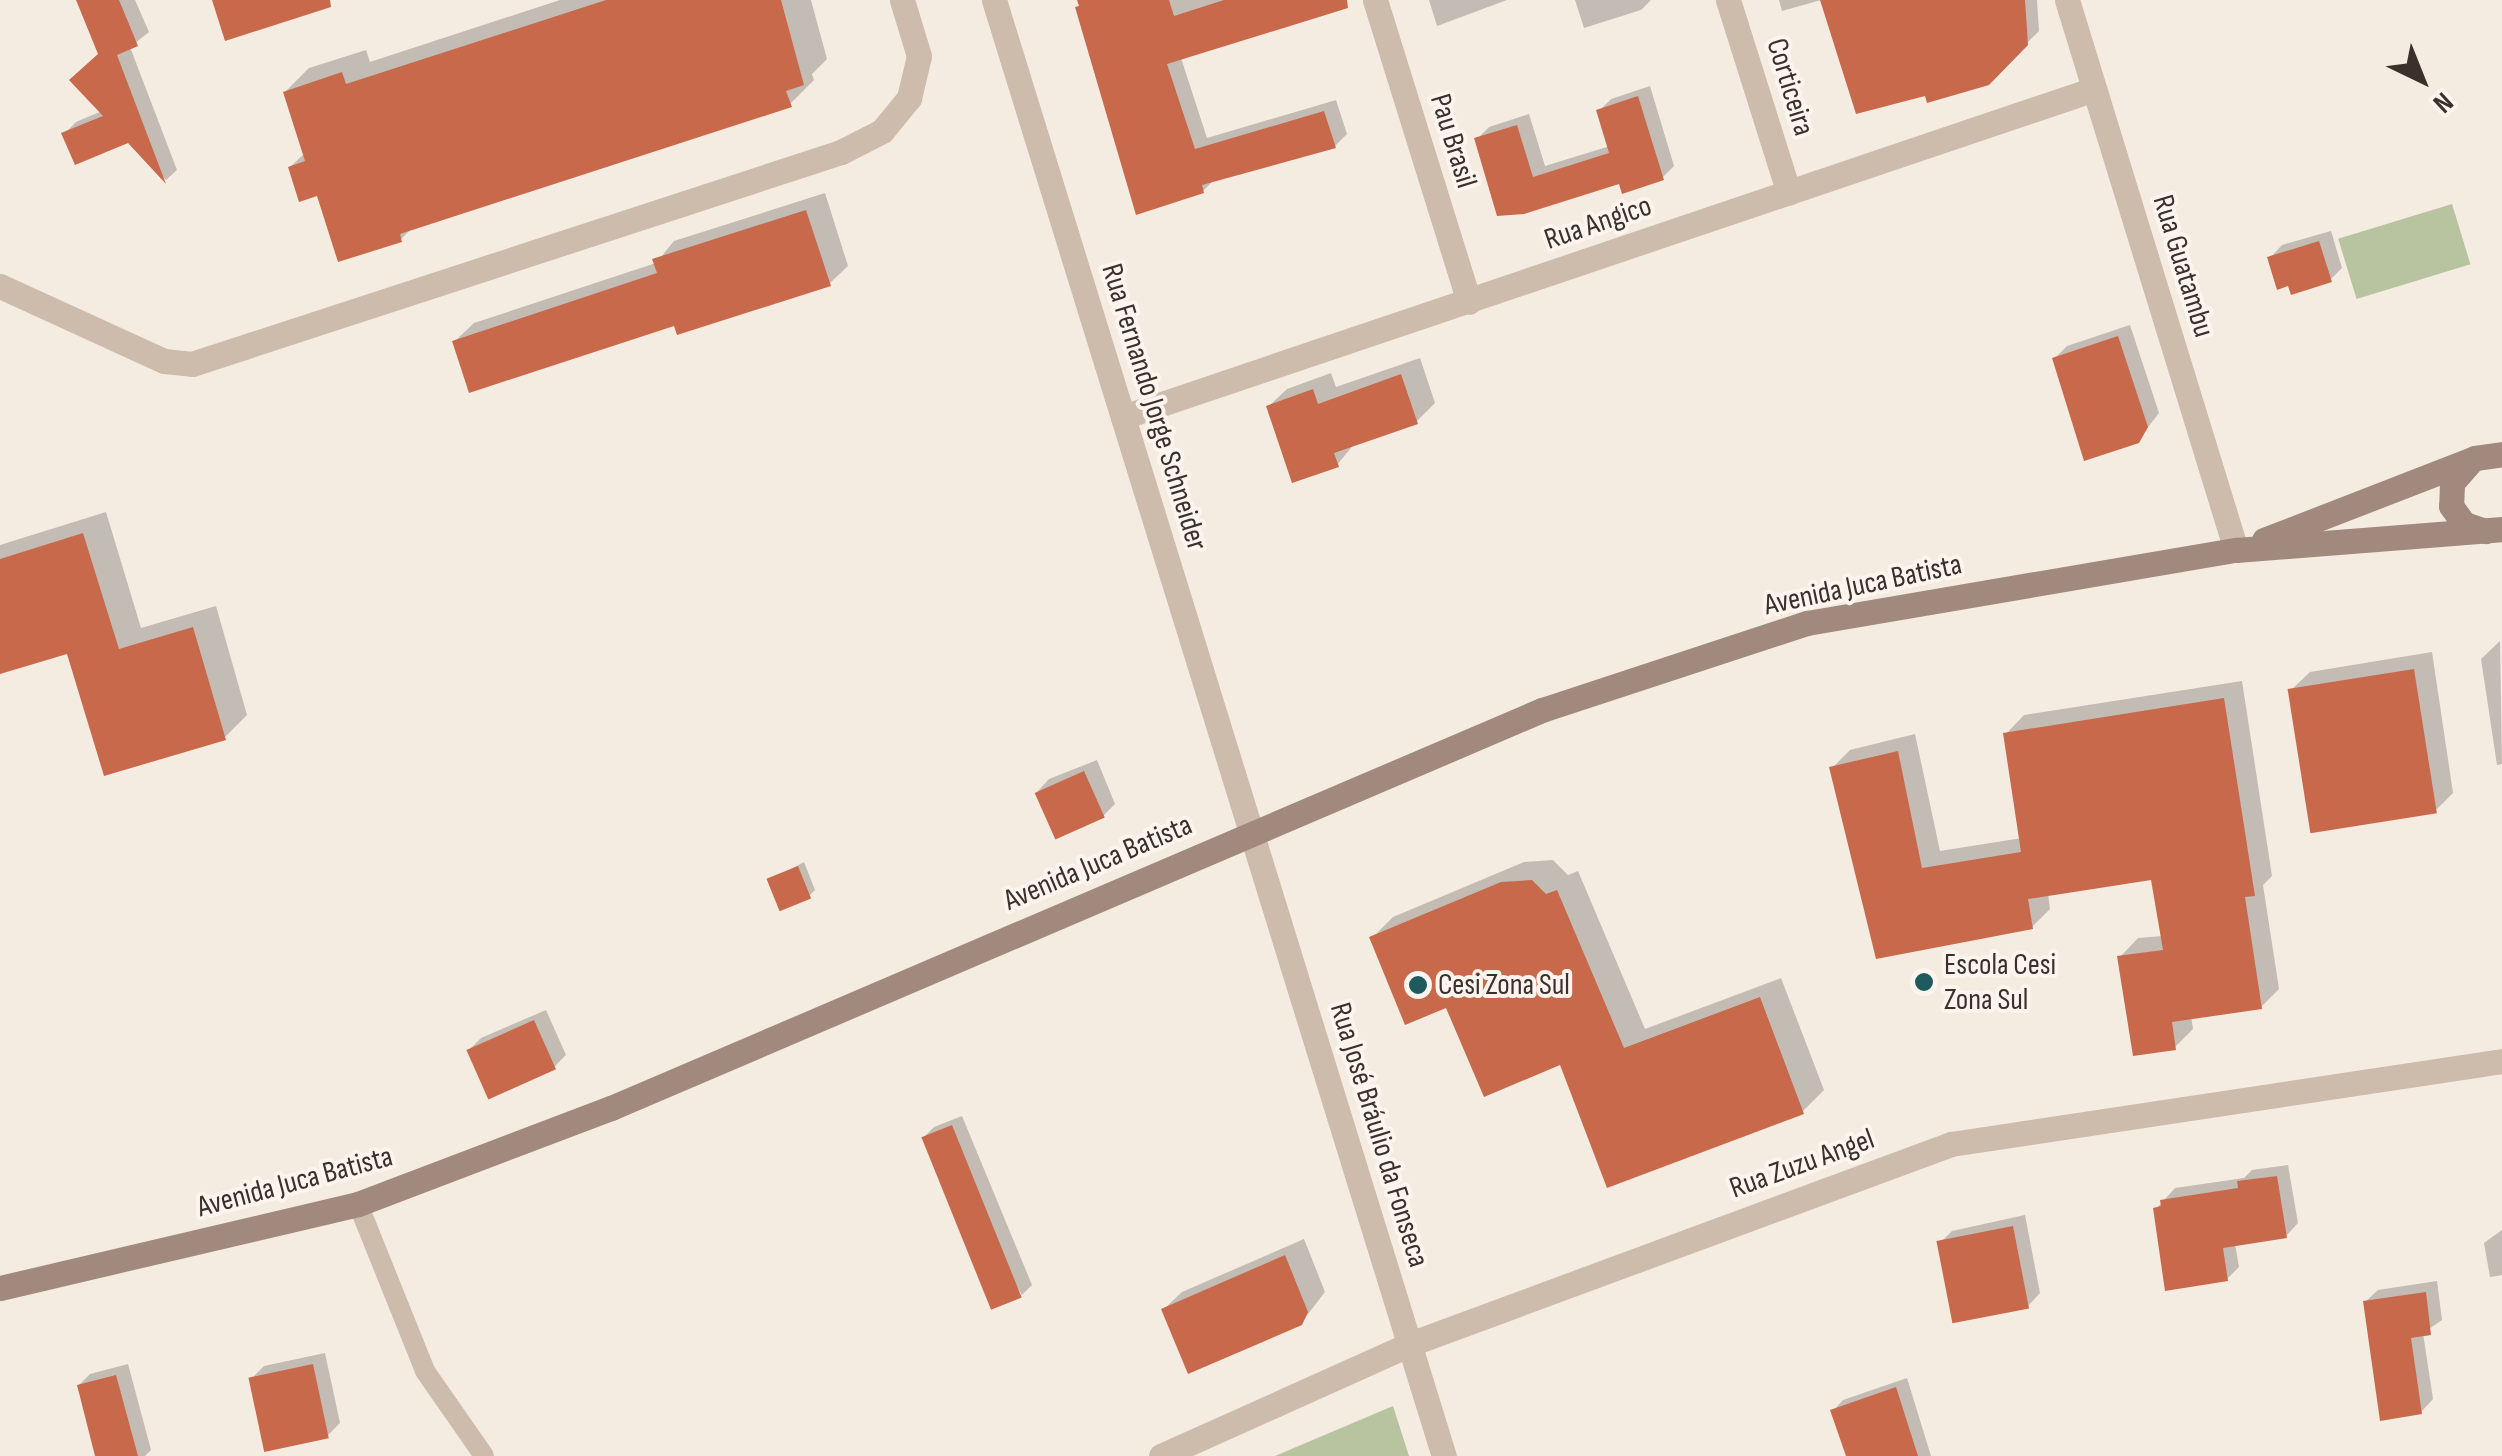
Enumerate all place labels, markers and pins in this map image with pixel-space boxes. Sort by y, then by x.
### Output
place label: Escola Cesi Zona Sul [1944,947,2056,1018]
place label: Cesi Zona Sul [1438,967,1570,1003]
marker: Escola Cesi Zona Sul [1913,971,1935,993]
marker: Cesi Zona Sul [1407,974,1429,996]

